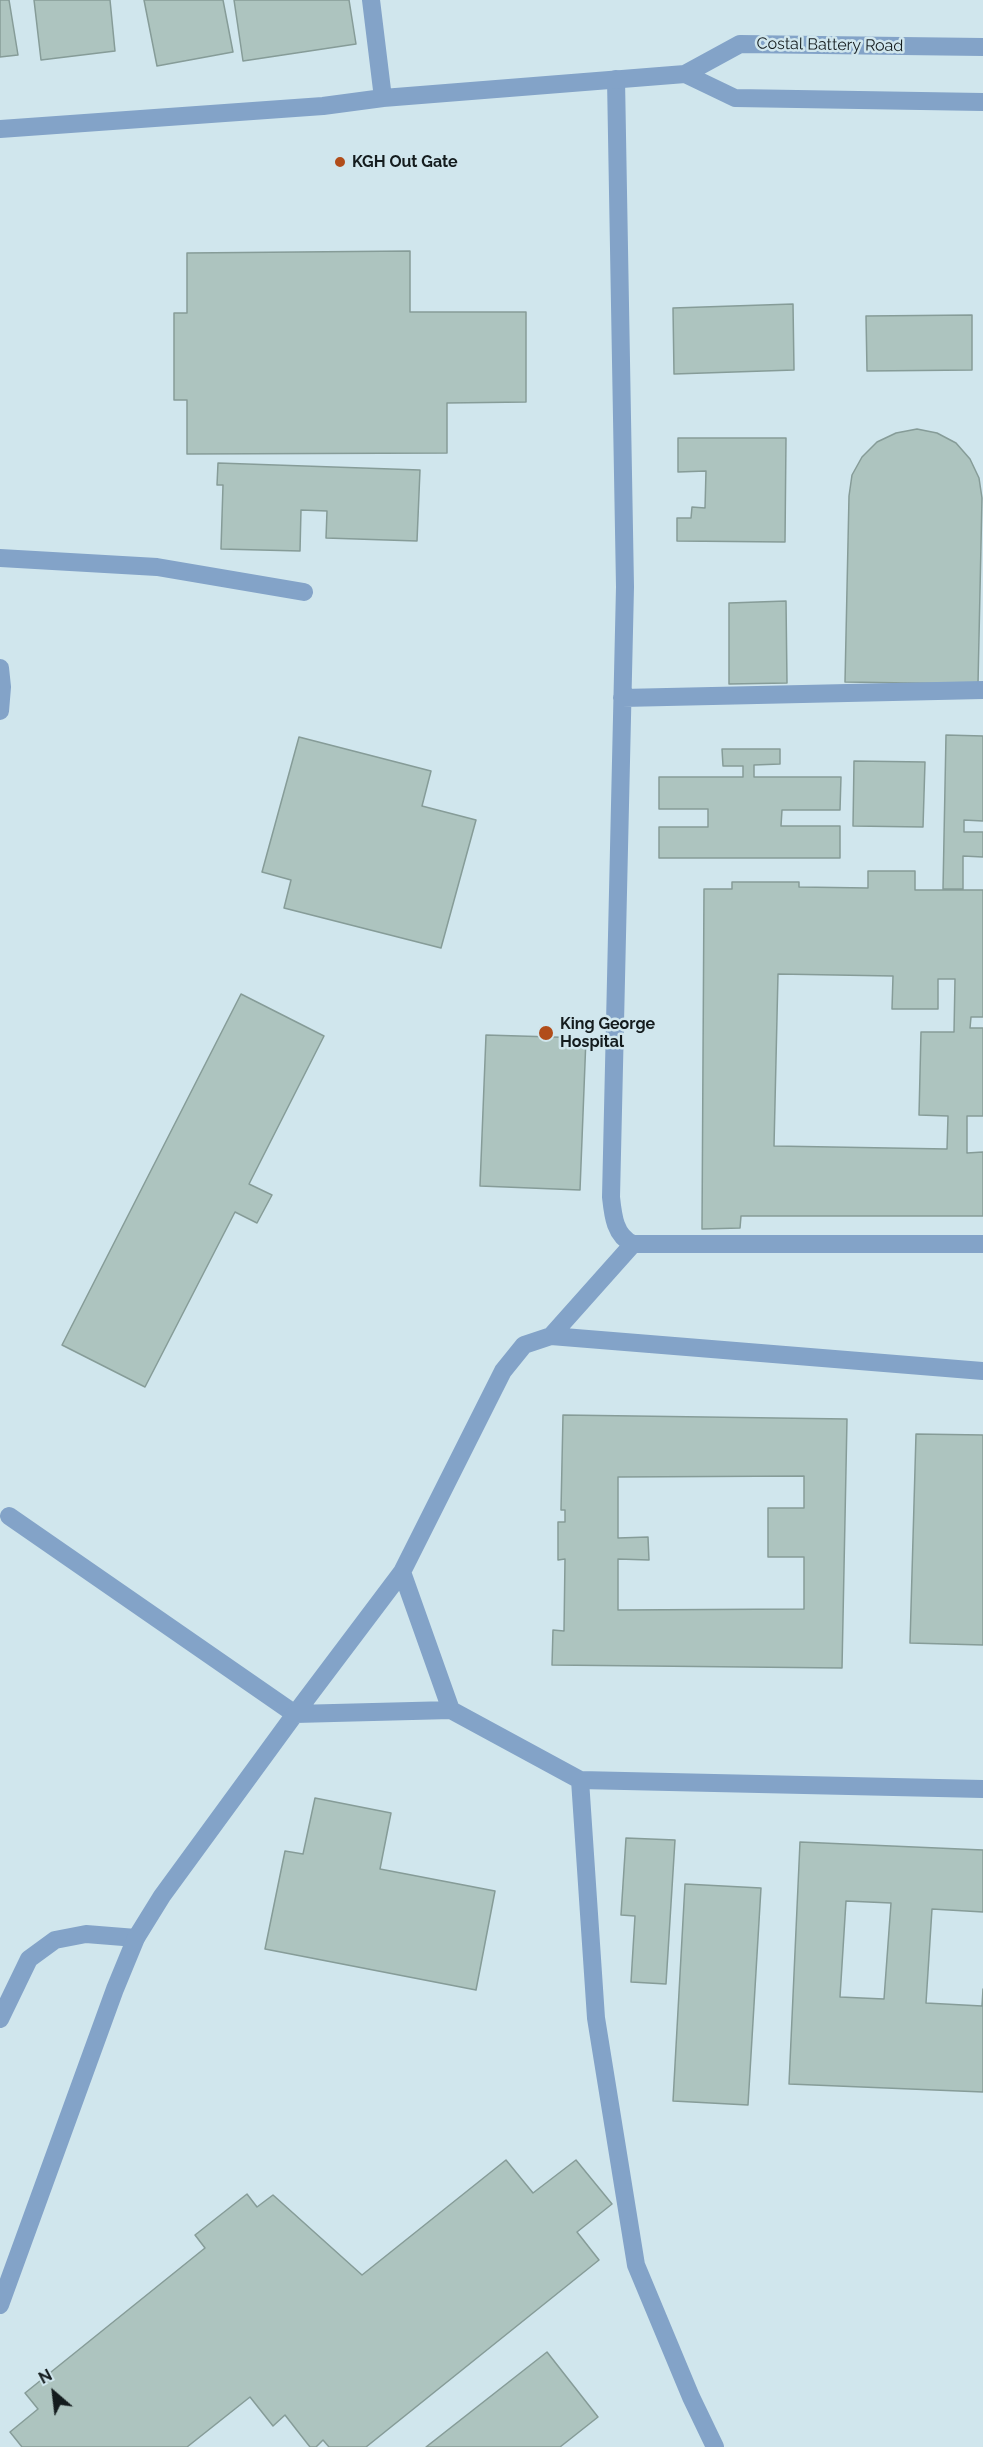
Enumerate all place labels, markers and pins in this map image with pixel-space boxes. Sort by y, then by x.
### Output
place label: KGH Out Gate [352,152,458,172]
marker: KGH Out Gate [333,155,347,169]
place label: King George Hospital [560,1014,655,1052]
marker: King George Hospital [537,1024,555,1042]

